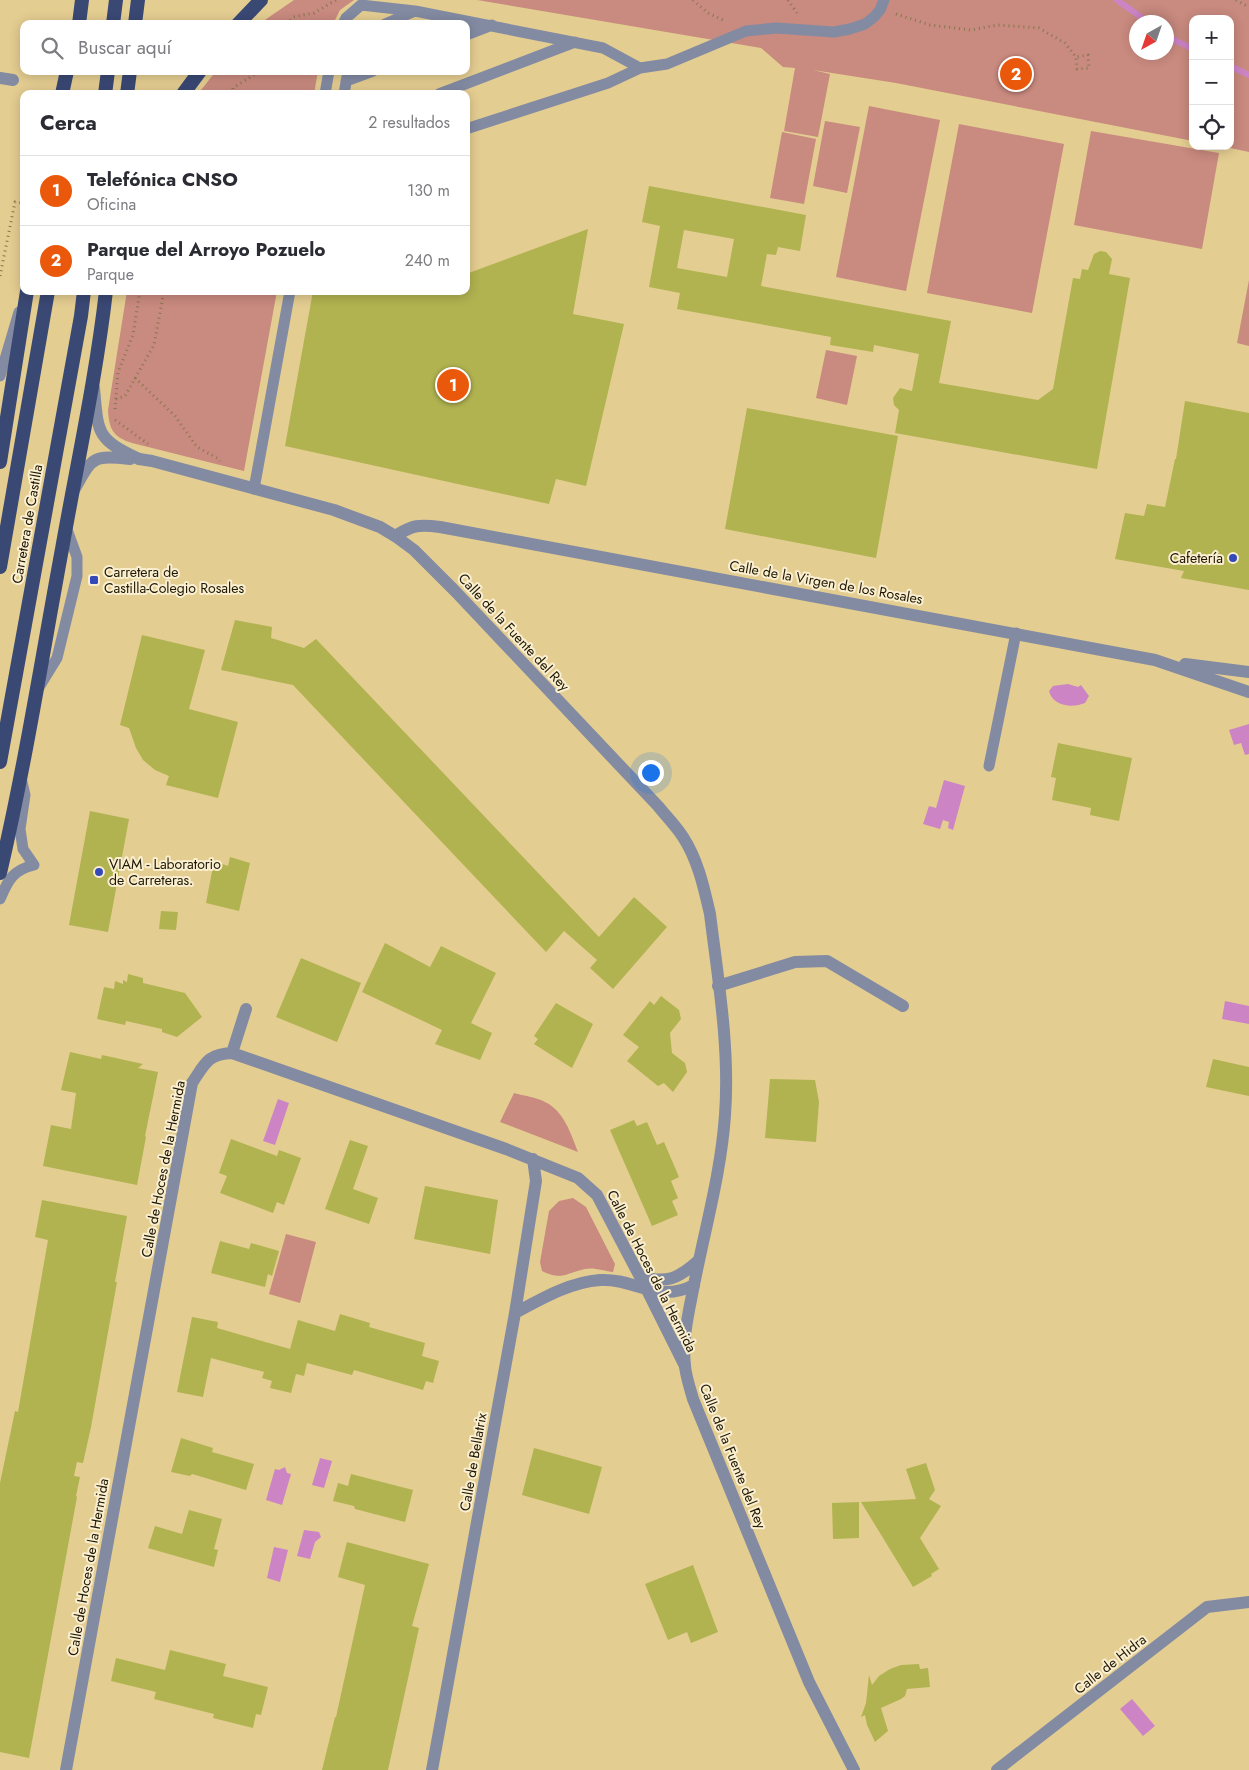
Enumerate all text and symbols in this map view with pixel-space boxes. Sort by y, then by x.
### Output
north arrow [1129,15,1174,60]
map controls [1189,15,1234,150]
button: + [1189,15,1234,60]
search box [20,20,470,75]
icon: search [38,34,66,62]
text: Buscar aquí [78,34,172,61]
pin: 2 [1000,55,1032,93]
button: − [1189,60,1234,105]
button: locate [1189,105,1234,150]
text: Cerca [40,108,97,138]
text: 2 resultados [368,111,450,134]
text: Telefónica CNSO [87,166,238,193]
text: 1 [52,179,60,202]
text: 130 m [407,179,450,202]
text: Oficina [87,193,136,216]
text: Parque del Arroyo Pozuelo [87,236,326,263]
text: 2 [51,249,61,272]
text: 240 m [405,249,450,272]
text: Parque [87,263,134,286]
pin: 1 [437,366,469,404]
street label: Carretera de Castilla [7,463,47,585]
place label: Cafetería [1170,548,1223,568]
marker: Cafetería [1227,552,1239,564]
street label: Calle de la Virgen de los Rosales [728,555,925,609]
place label: Carretera de Castilla-Colegio Rosales [104,562,244,598]
street label: Calle de la Fuente del Rey [454,569,575,696]
marker: Carretera de Castilla-Colegio Rosales [88,574,100,586]
your location [638,760,664,786]
place label: VIAM - Laboratorio de Carreteras. [109,854,221,890]
marker: VIAM - Laboratorio de Carreteras. [93,866,105,878]
street label: Calle de Hoces de la Hermida [136,1079,190,1259]
street label: Calle de Hoces de la Hermida [602,1186,702,1356]
street label: Calle de la Fuente del Rey [695,1381,772,1532]
street label: Calle de Bellatrix [455,1411,492,1513]
street label: Calle de Hoces de la Hermida [63,1477,113,1657]
street label: Calle de Hidra [1070,1629,1150,1699]

